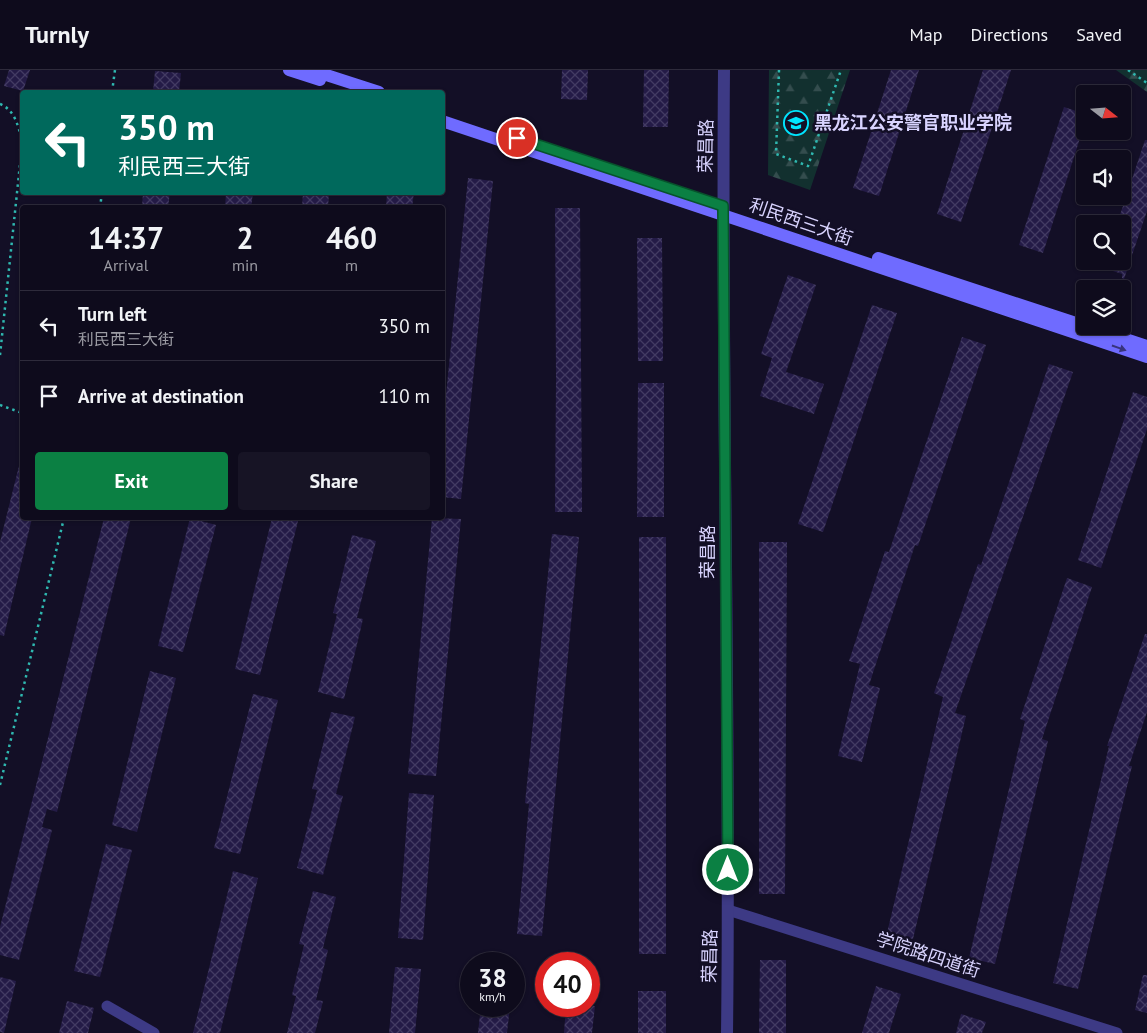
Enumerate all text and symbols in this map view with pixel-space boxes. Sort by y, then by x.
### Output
text: Turnly [25,19,89,50]
text: Map [910,23,942,46]
text: Directions [970,23,1048,46]
text: Saved [1076,23,1122,46]
north arrow [1076,85,1131,140]
map controls [1076,85,1131,335]
text: 350 m [118,104,215,150]
icon: left [35,110,100,175]
school or university icon: 黑龙江公安警官职业学院 [783,110,809,136]
place label: 黑龙江公安警官职业学院 [814,111,1012,134]
pin [496,117,538,159]
street label: 荣昌路 [694,119,717,173]
icon: arrive [503,124,531,152]
button: sound [1076,150,1131,205]
text: 利民西三大街 [118,152,250,180]
street label: 利民西三大街 [746,193,856,250]
button: search [1076,215,1131,270]
text: 14:37 [88,218,164,257]
text: 2 [237,218,254,257]
text: 460 [326,218,377,257]
text: Arrival [104,255,148,275]
text: min [232,255,258,275]
text: m [345,255,358,275]
button: layers [1076,280,1131,335]
text: Turn left [78,302,147,326]
icon: left [35,312,63,340]
text: 350 m [378,314,430,338]
text: 利民西三大街 [78,329,174,349]
one-way arrow [1112,344,1127,352]
icon: arrive [35,382,63,410]
text: Arrive at destination [78,384,244,408]
text: 110 m [378,384,430,408]
button: Exit [35,452,228,510]
button: Share [238,452,430,510]
street label: 荣昌路 [696,525,719,579]
position arrow [701,843,753,895]
street label: 学院路四道街 [873,927,983,982]
street label: 荣昌路 [698,929,721,983]
speed limit sign: 40 [535,952,600,1017]
text: 38 [478,962,507,994]
text: km/h [479,989,506,1004]

